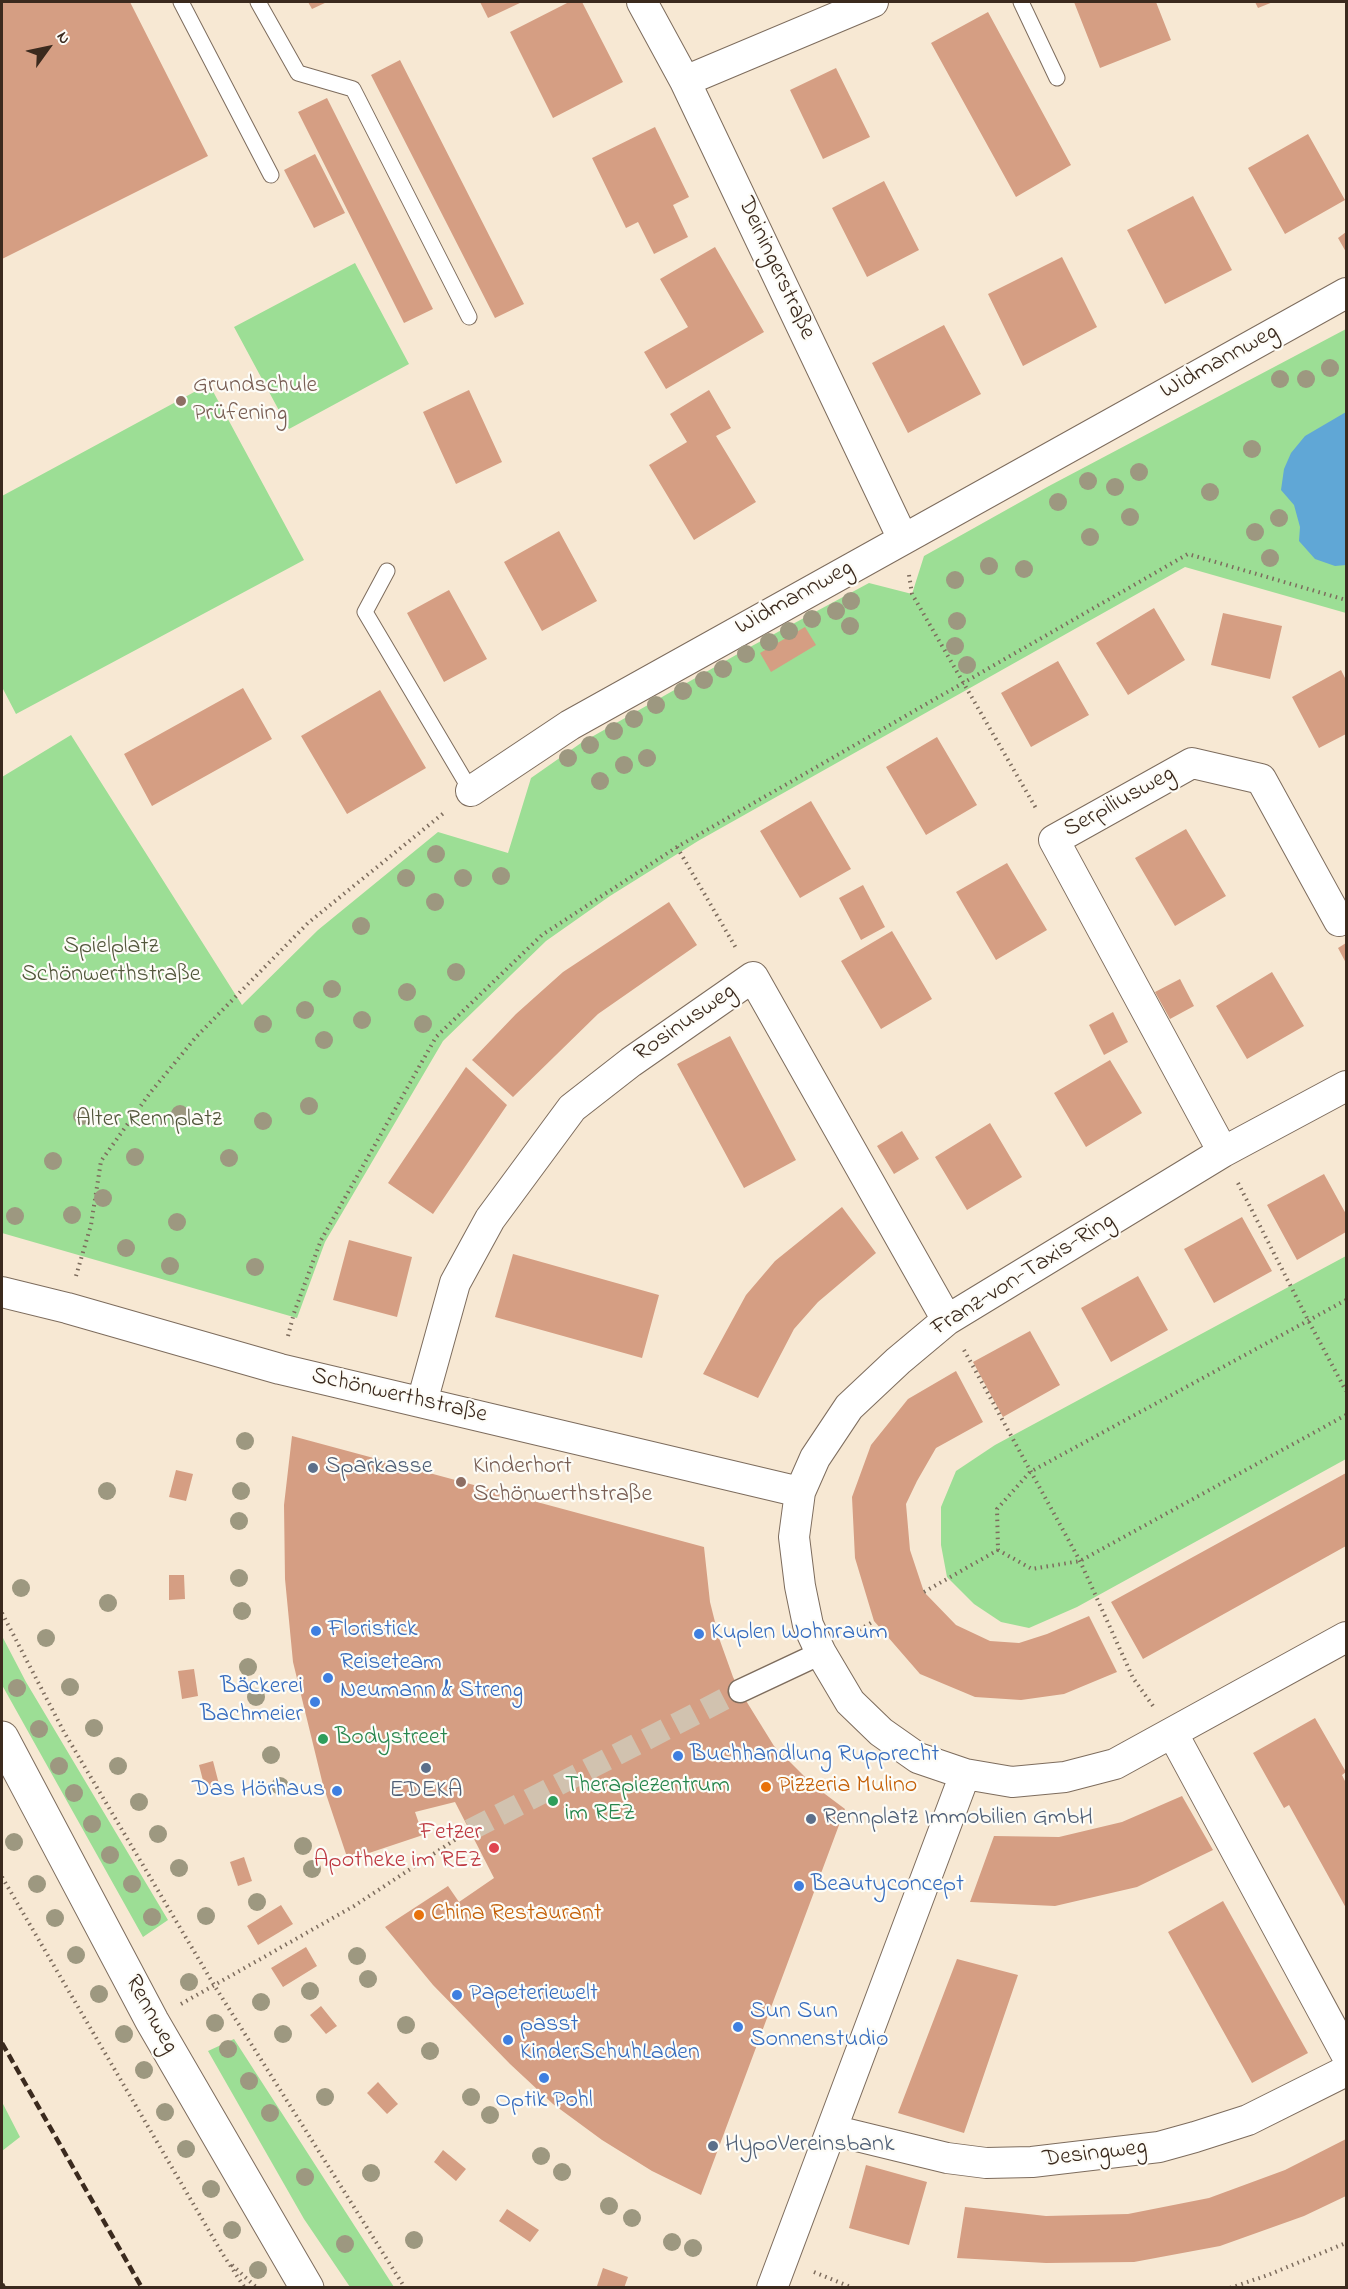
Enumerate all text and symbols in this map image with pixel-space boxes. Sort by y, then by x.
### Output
north arrow [18,18,78,78]
text: N [50,27,76,49]
street label: Deiningerstraße [729,193,821,345]
street label: Widmannweg [1156,319,1284,407]
place label: Grundschule Prüfening [193,373,317,429]
marker: Grundschule Prüfening [174,394,188,408]
street label: Widmannweg [731,555,859,643]
street label: Serpiliusweg [1059,761,1181,845]
park label: Spielplatz Schönwerthstraße [21,934,201,990]
street label: Rosinusweg [630,979,742,1069]
park label: Alter Rennplatz [76,1107,222,1135]
street label: Franz-von-Taxis-Ring [927,1208,1121,1344]
street label: Schönwerthstraße [308,1363,490,1431]
place label: Sparkasse [325,1454,433,1482]
place label: Kinderhort Schönwerthstraße [473,1454,652,1510]
marker: Sparkasse [306,1461,320,1475]
marker: Kinderhort Schönwerthstraße [454,1475,468,1489]
place label: Floristick [328,1617,418,1645]
place label: Kuplen Wohnraum [711,1620,888,1648]
marker: Floristick [309,1624,323,1638]
marker: Kuplen Wohnraum [692,1627,706,1641]
place label: Reiseteam Neumann & Streng [340,1650,523,1706]
marker: Reiseteam Neumann & Streng [321,1671,335,1685]
place label: Bäckerei Bachmeier [200,1674,303,1730]
marker: Bäckerei Bachmeier [308,1695,322,1709]
place label: Bodystreet [335,1725,448,1753]
marker: Bodystreet [316,1732,330,1746]
place label: Buchhandlung Rupprecht [690,1742,939,1770]
marker: Buchhandlung Rupprecht [671,1749,685,1763]
marker: EDEKA [419,1761,433,1775]
place label: Therapiezentrum im REZ [565,1773,730,1829]
place label: Pizzeria Mulino [778,1773,917,1801]
place label: Das Hörhaus [192,1777,325,1805]
place label: EDEKA [389,1778,463,1806]
marker: Pizzeria Mulino [759,1780,773,1794]
marker: Das Hörhaus [330,1784,344,1798]
marker: Therapiezentrum im REZ [546,1794,560,1808]
place label: Rennplatz Immobilien GmbH [823,1805,1093,1833]
marker: Rennplatz Immobilien GmbH [804,1812,818,1826]
place label: Fetzer Apotheke im REZ [314,1820,482,1876]
marker: Fetzer Apotheke im REZ [487,1841,501,1855]
place label: Beautyconcept [811,1872,964,1900]
marker: Beautyconcept [792,1879,806,1893]
place label: China Restaurant [431,1901,602,1929]
marker: China Restaurant [412,1908,426,1922]
street label: Rennweg [117,1971,183,2059]
place label: Papeteriewelt [469,1981,598,2009]
marker: Papeteriewelt [450,1988,464,2002]
place label: Sun Sun Sonnenstudio [750,1999,888,2055]
place label: passt KinderSchuhLaden [520,2012,700,2068]
marker: Sun Sun Sonnenstudio [731,2020,745,2034]
marker: passt KinderSchuhLaden [501,2033,515,2047]
marker: Optik Pohl [537,2071,551,2085]
place label: Optik Pohl [495,2088,593,2116]
place label: HypoVereinsbank [725,2132,894,2160]
street label: Desingweg [1041,2134,1149,2176]
marker: HypoVereinsbank [706,2139,720,2153]

